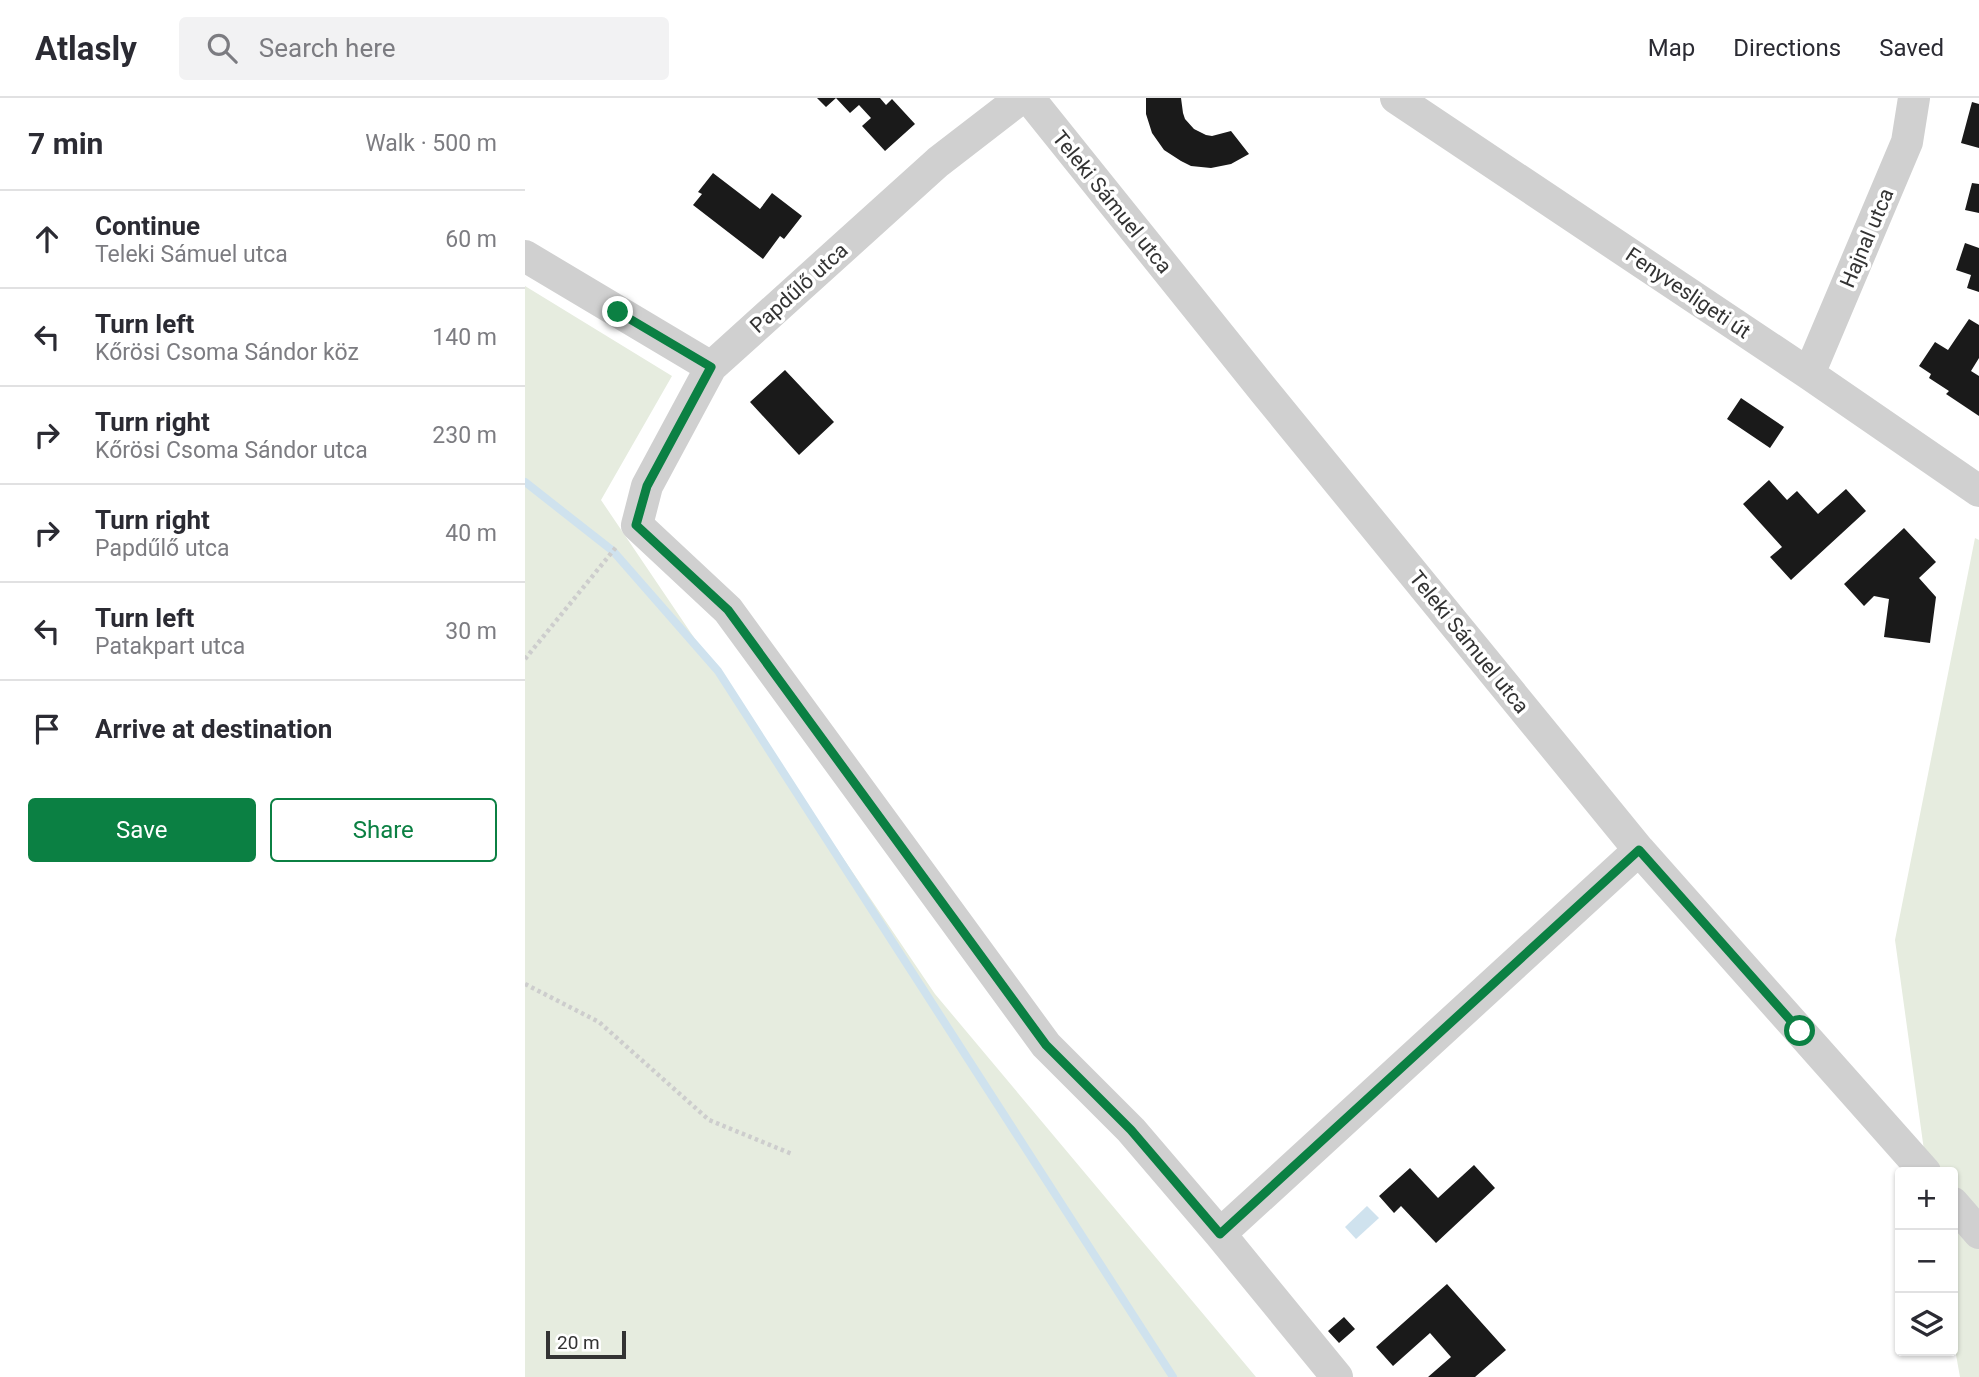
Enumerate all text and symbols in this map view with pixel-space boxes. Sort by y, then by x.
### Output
search box [179,17,669,80]
text: Atlasly [35,29,137,68]
icon: search [203,29,241,67]
text: Search here [259,33,396,63]
text: Map [1648,34,1695,62]
text: Directions [1733,34,1841,62]
text: Saved [1879,34,1944,62]
text: 7 min [28,126,103,161]
street label: Teleki Sámuel utca [1047,126,1177,278]
text: Walk · 500 m [365,130,497,157]
street label: Hajnal utca [1835,185,1899,291]
text: Continue [95,211,200,241]
icon: ahead [28,220,66,258]
text: 60 m [445,226,497,253]
street label: Papdűlő utca [745,238,853,338]
text: Teleki Sámuel utca [95,241,288,268]
street label: Fenyvesligeti út [1621,243,1755,344]
route end [602,296,633,327]
text: Turn left [95,309,194,339]
icon: left [28,318,66,356]
text: 140 m [432,324,497,351]
text: Kőrösi Csoma Sándor köz [95,339,359,366]
text: Turn right [95,407,210,437]
icon: right [28,416,66,454]
text: 230 m [432,422,497,449]
text: Kőrösi Csoma Sándor utca [95,437,368,464]
text: Turn right [95,505,210,535]
icon: right [28,514,66,552]
text: 40 m [445,520,497,547]
text: Papdűlő utca [95,535,230,562]
street label: Teleki Sámuel utca [1404,566,1534,718]
text: Turn left [95,603,194,633]
icon: left [28,612,66,650]
text: 30 m [445,618,497,645]
text: Patakpart utca [95,633,245,660]
icon: arrive [28,710,66,748]
text: Arrive at destination [95,714,332,744]
button: Save [28,798,256,862]
button: Share [270,798,497,862]
route start [1784,1015,1815,1046]
map controls [1895,1167,1958,1356]
button: + [1895,1167,1958,1230]
button: − [1895,1230,1958,1293]
button: layers [1895,1293,1958,1356]
scale bar [546,1328,627,1360]
text: 20 m [557,1331,600,1354]

